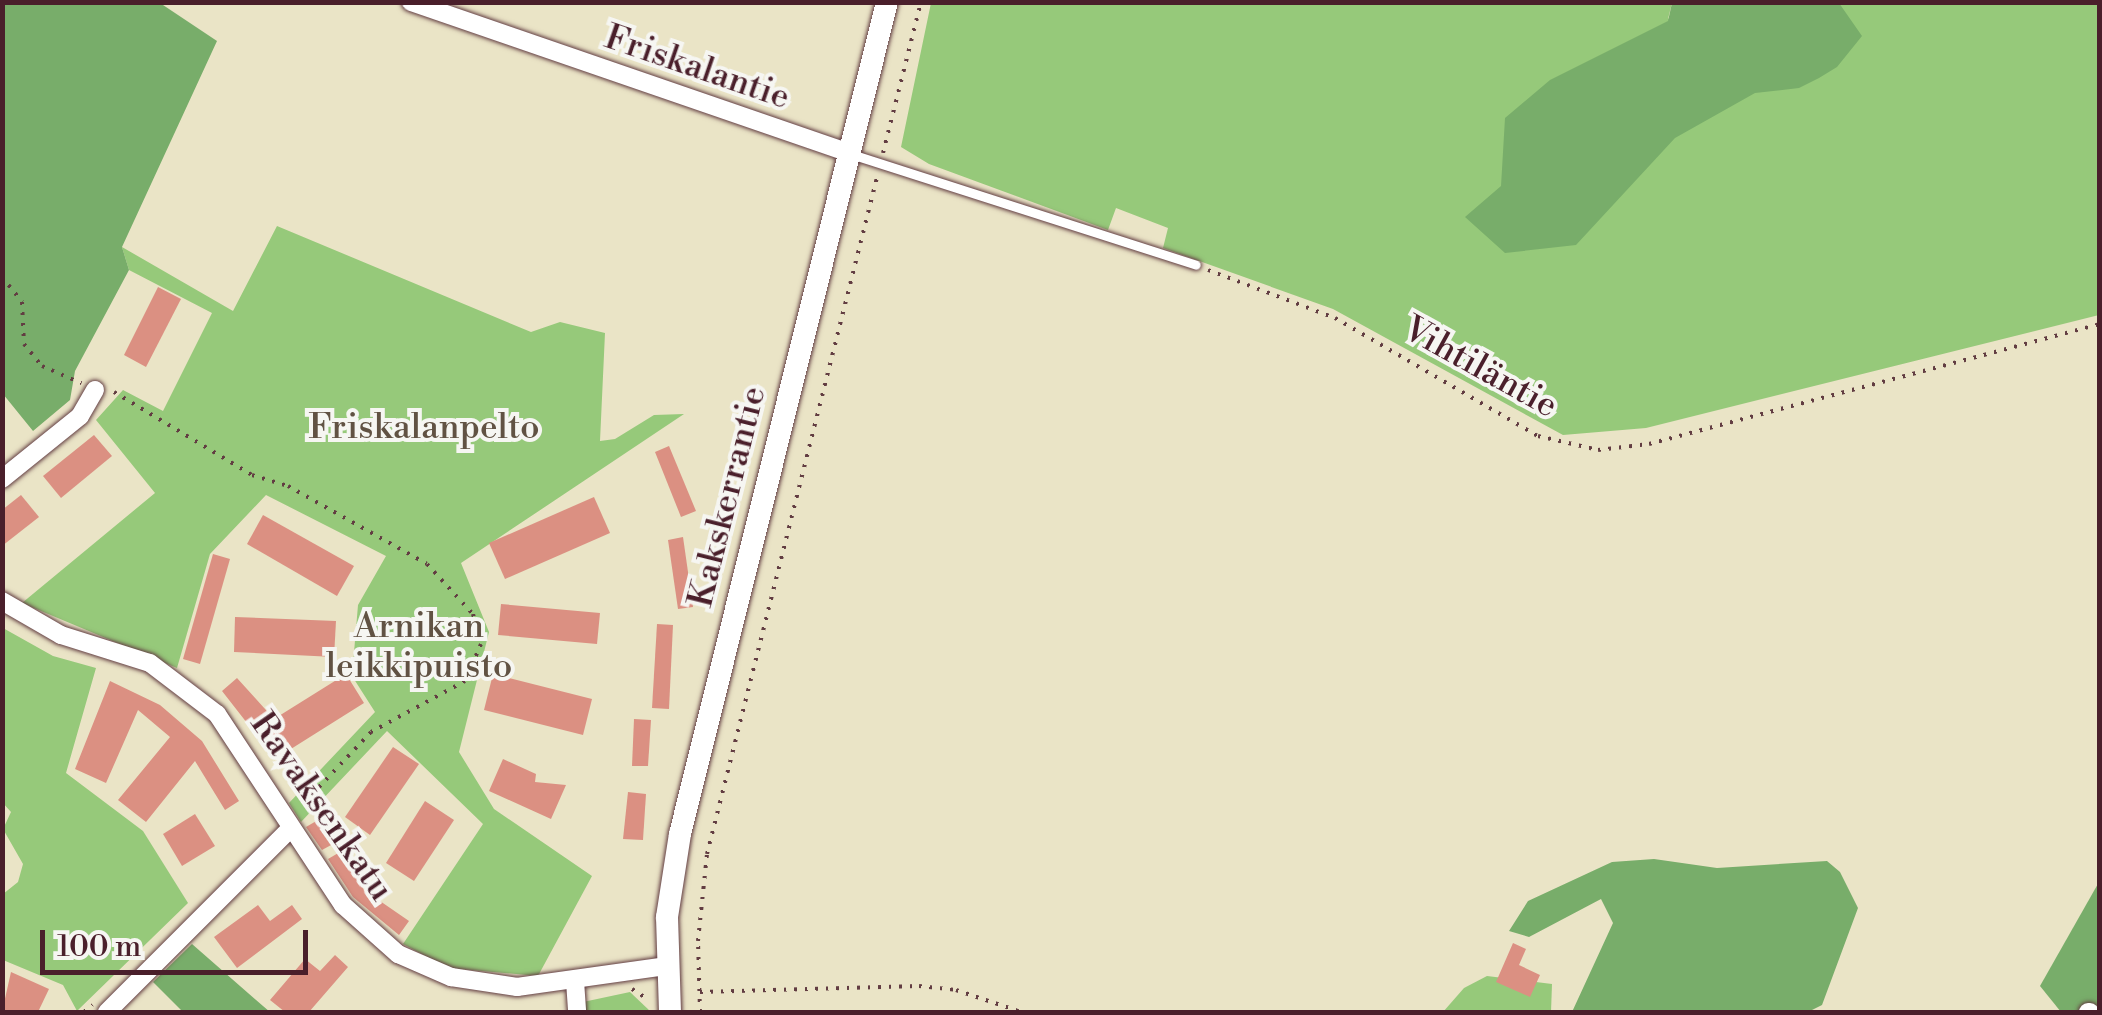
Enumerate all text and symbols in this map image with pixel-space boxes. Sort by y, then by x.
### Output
street label: Friskalantie [599,17,795,119]
street label: Vihtiläntie [1396,308,1564,428]
street label: Kakskerrantie [680,382,776,612]
park label: Friskalanpelto [308,407,540,449]
park label: Arnikan leikkipuisto [326,606,512,688]
street label: Ravaksenkatu [241,705,401,909]
scale bar [45,910,312,972]
text: 100 m [57,928,141,966]

